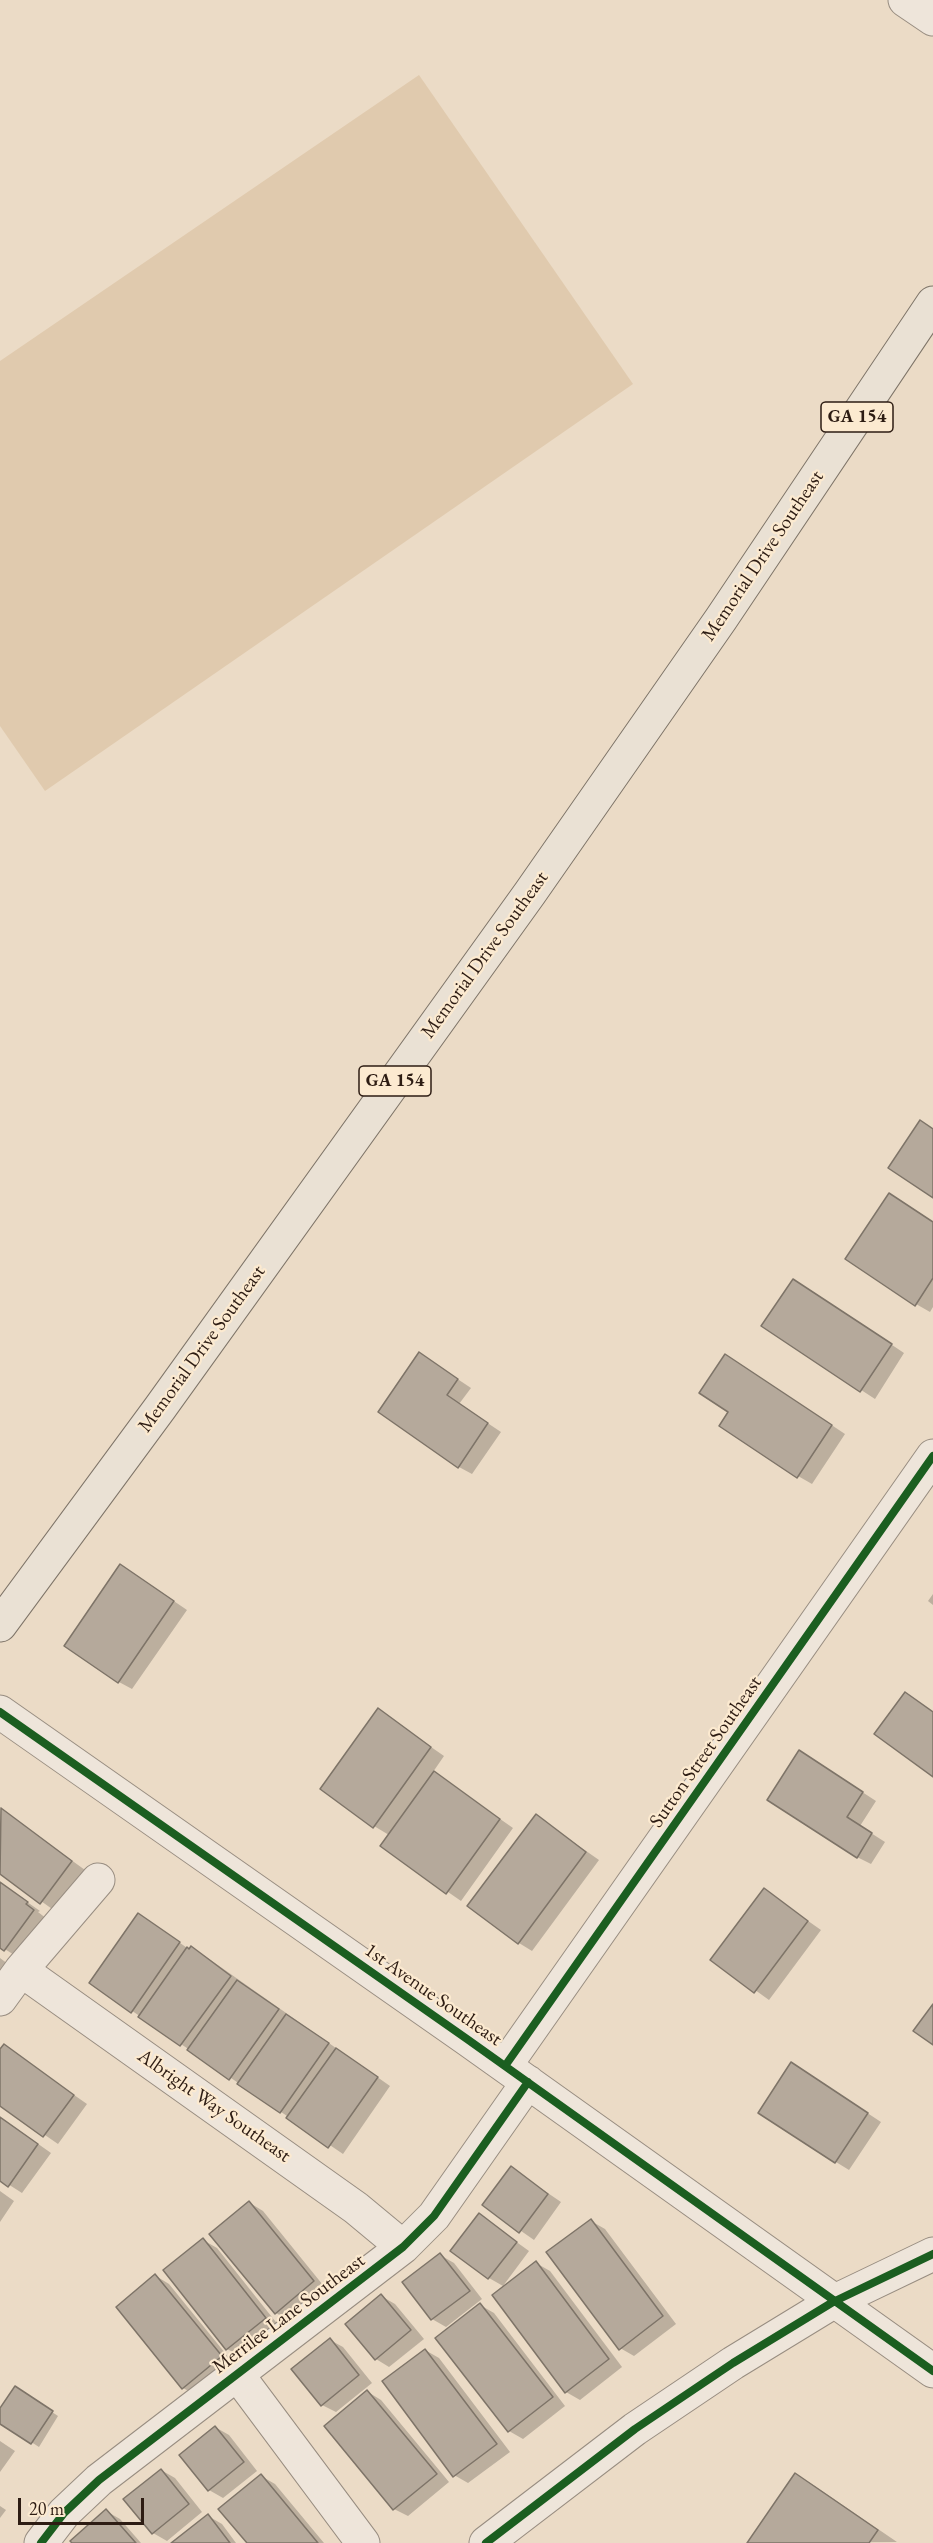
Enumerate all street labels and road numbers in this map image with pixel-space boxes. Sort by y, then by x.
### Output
road number: GA 154 [821,402,893,432]
street label: Memorial Drive Southeast [697,466,829,646]
street label: Memorial Drive Southeast [416,867,554,1043]
road number: GA 154 [359,1066,431,1096]
street label: Memorial Drive Southeast [133,1261,271,1437]
street label: Sutton Street Southeast [645,1672,767,1832]
street label: 1st Avenue Southeast [360,1939,506,2051]
street label: Albright Way Southeast [133,2044,295,2168]
street label: Merrilee Lane Southeast [208,2249,370,2379]

